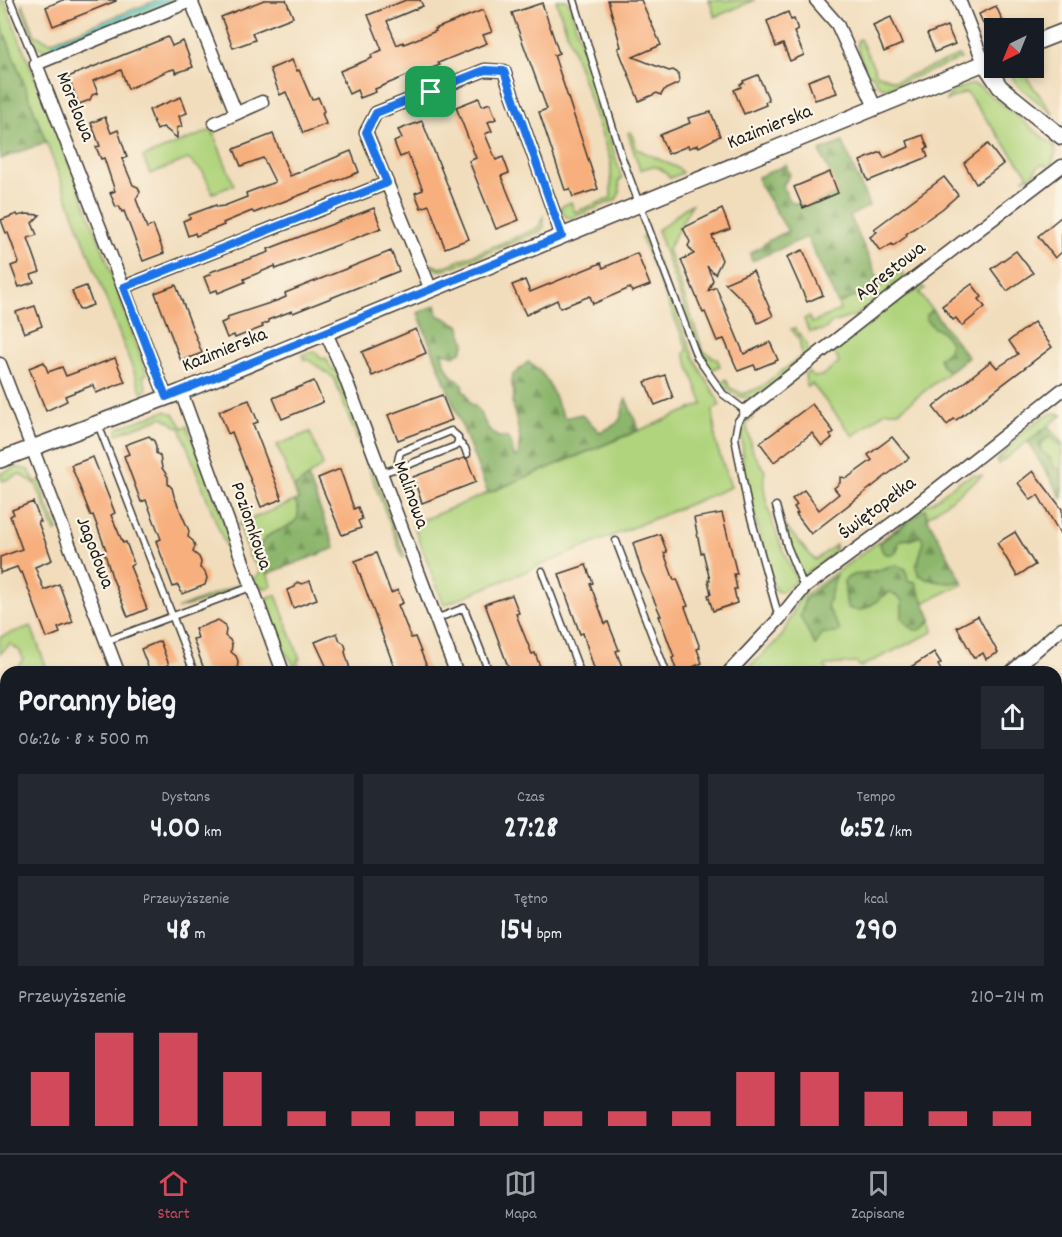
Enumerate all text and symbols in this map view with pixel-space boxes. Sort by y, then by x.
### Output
north arrow [984,18,1044,78]
map controls [984,18,1044,78]
pin [405,66,456,117]
street label: Morelowa [47,68,101,147]
icon: arrive [414,75,447,108]
street label: Kazimierska [723,98,817,158]
street label: Agrestowa [850,235,933,309]
street label: Kazimierska [178,321,272,381]
street label: Malinowa [385,457,435,533]
street label: Świętopełka [833,470,923,547]
street label: Poziomkowa [222,478,278,574]
street label: Jagodowa [68,513,121,594]
text: Poranny bieg [18,680,176,727]
button: share [981,686,1044,749]
text: 06:26 · 8 × 500 m [18,726,149,754]
text: Dystans [161,786,211,809]
text: Czas [517,786,545,809]
text: Tempo [857,786,895,809]
text: 4.00 [150,809,200,852]
text: 27:28 [504,809,558,852]
text: 6:52 [840,809,886,852]
text: km [200,821,222,844]
text: /km [886,821,912,844]
text: Przewyższenie [143,888,229,911]
text: Tętno [514,888,548,911]
text: kcal [864,888,888,911]
text: 48 [166,911,191,954]
text: 154 [500,911,533,954]
text: 290 [854,911,898,954]
text: m [191,923,206,946]
text: bpm [533,923,562,946]
text: Przewyższenie [18,984,126,1012]
text: 210–214 m [970,984,1044,1012]
tab: Start [157,1167,190,1226]
tab: Mapa [504,1167,537,1226]
tab: Zapisane [851,1167,905,1226]

